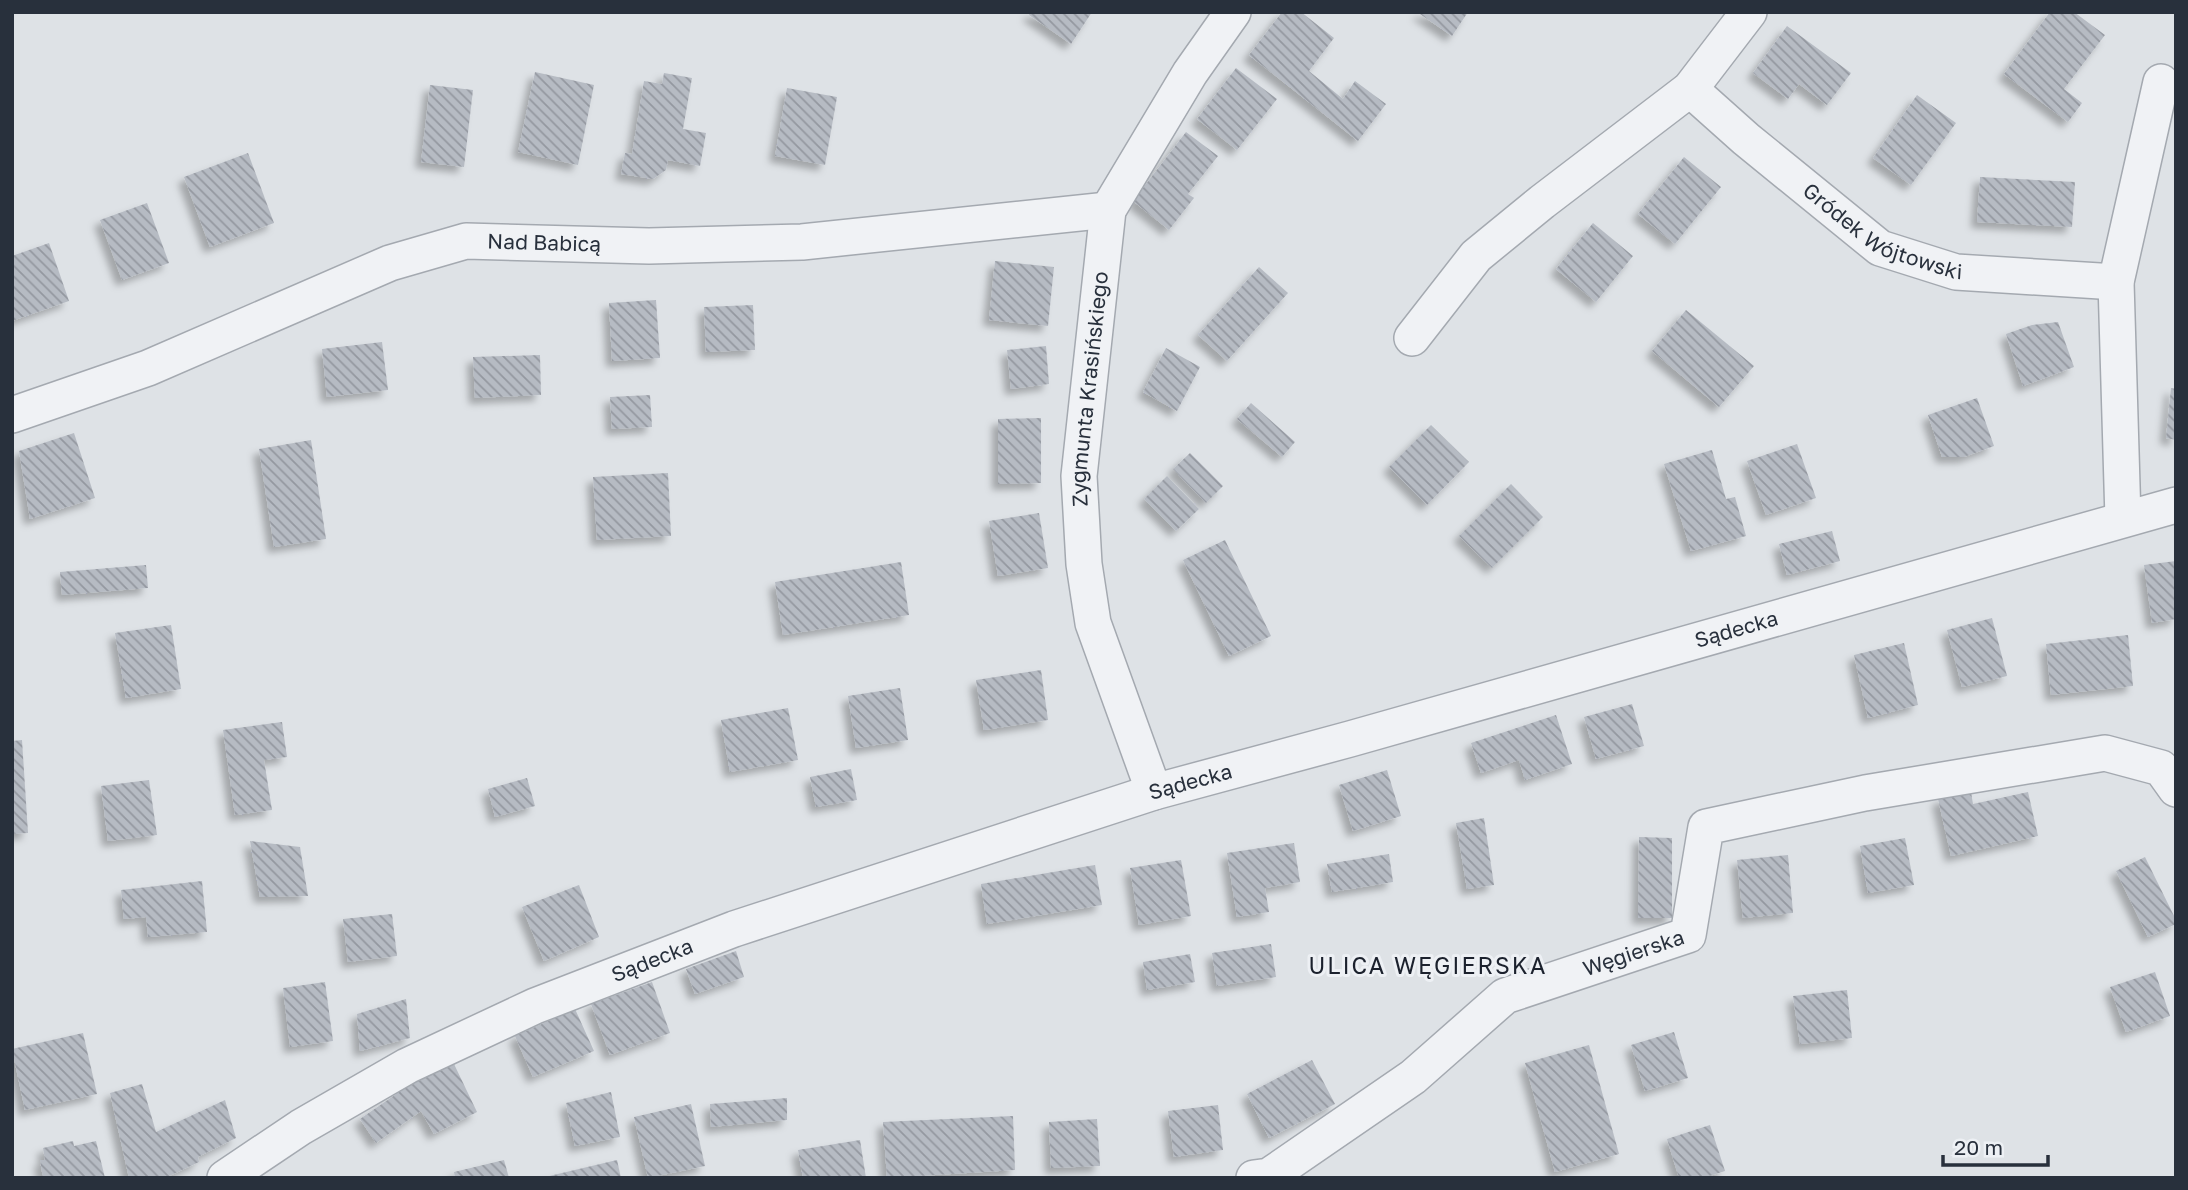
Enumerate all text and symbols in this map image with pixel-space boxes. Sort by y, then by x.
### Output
street label: Gródek Wójtowski [1798,177,1963,284]
street label: Nad Babicą [487,228,601,257]
street label: Zygmunta Krasińskiego [1065,270,1113,507]
street label: Sądecka [1691,604,1781,653]
street label: Sądecka [1145,758,1235,805]
street label: Węgierska [1579,923,1687,981]
street label: Sądecka [607,932,696,987]
district label: ULICA WĘGIERSKA [1308,951,1548,979]
scale bar [1943,1124,2048,1168]
text: 20 m [1954,1134,2003,1160]

